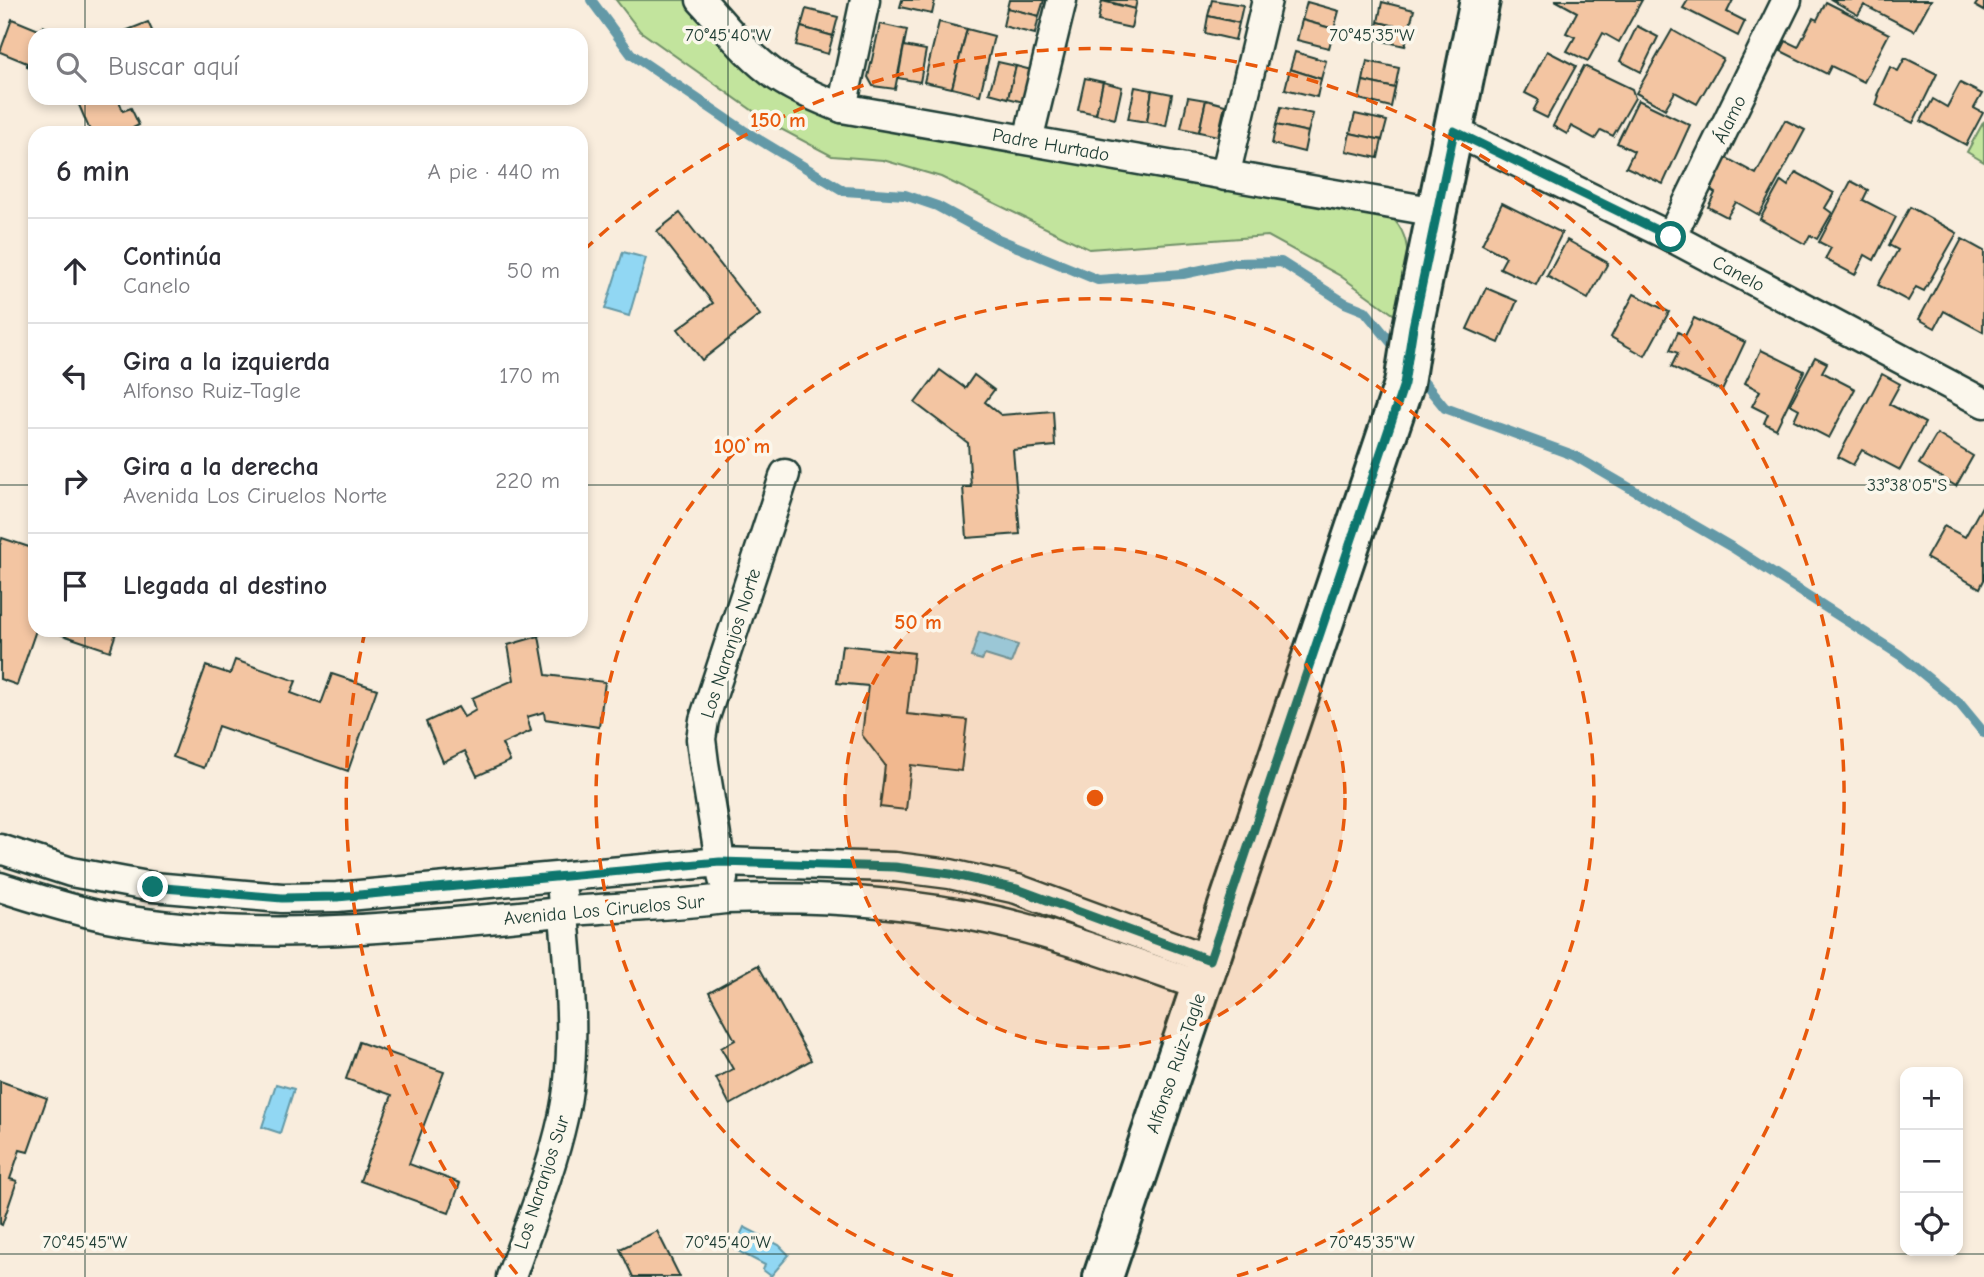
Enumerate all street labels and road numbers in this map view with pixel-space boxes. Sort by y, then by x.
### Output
street label: Álamo [1709,92,1751,147]
street label: Padre Hurtado [991,124,1111,166]
street label: Canelo [1709,251,1768,297]
street label: Los Naranjos Norte [696,566,766,721]
street label: Avenida Los Ciruelos Sur [503,890,706,930]
street label: Alfonso Ruiz-Tagle [1142,990,1210,1136]
street label: Los Naranjos Sur [510,1112,574,1252]

